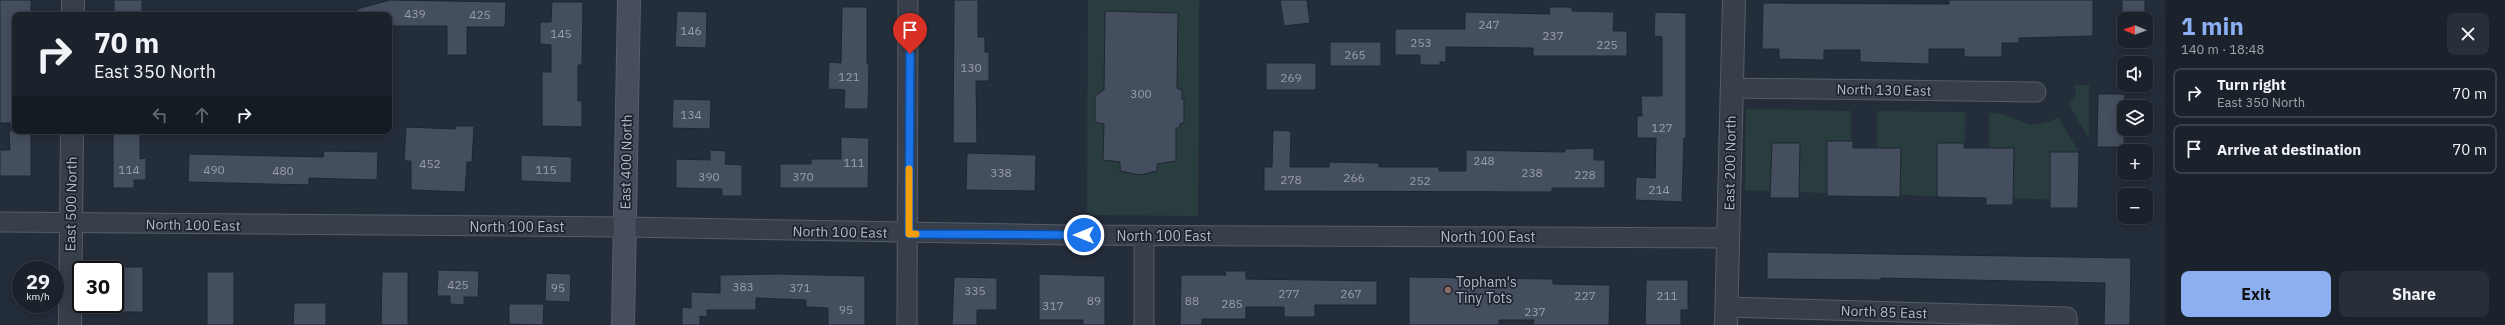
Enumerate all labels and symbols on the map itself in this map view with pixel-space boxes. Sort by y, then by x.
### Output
house number: 439 [404,6,426,21]
house number: 425 [469,7,491,22]
north arrow [2117,12,2153,48]
pin [893,13,927,54]
house number: 247 [1478,17,1500,32]
house number: 146 [680,23,702,38]
house number: 145 [550,26,572,41]
house number: 237 [1542,28,1564,43]
house number: 253 [1410,35,1432,50]
house number: 225 [1596,37,1618,52]
house number: 265 [1344,47,1366,62]
house number: 130 [960,60,982,75]
house number: 121 [838,69,860,84]
house number: 269 [1280,70,1302,85]
street label: North 130 East [1836,80,1932,100]
house number: 300 [1130,86,1152,101]
house number: 134 [680,107,702,122]
street label: East 400 North [616,114,636,210]
street label: East 200 North [1720,115,1740,211]
house number: 127 [1651,120,1673,135]
house number: 248 [1473,153,1495,168]
house number: 111 [843,155,865,170]
street label: East 500 North [61,156,81,252]
house number: 452 [419,156,441,171]
house number: 114 [118,162,140,177]
house number: 490 [203,162,225,177]
house number: 115 [535,162,557,177]
house number: 480 [272,163,294,178]
house number: 338 [990,165,1012,180]
house number: 238 [1521,165,1543,180]
house number: 228 [1574,167,1596,182]
house number: 390 [698,169,720,184]
house number: 370 [792,169,814,184]
house number: 266 [1343,170,1365,185]
house number: 278 [1280,172,1302,187]
house number: 252 [1409,173,1431,188]
house number: 214 [1648,182,1670,197]
position arrow [1063,214,1105,256]
street label: North 100 East [145,215,241,235]
street label: North 100 East [470,218,565,236]
street label: North 100 East [792,222,888,242]
street label: North 100 East [1117,227,1212,245]
street label: North 100 East [1441,228,1536,246]
speed limit sign: 30 [72,261,124,313]
place label: Topham's Tiny Tots [1456,273,1517,307]
house number: 425 [447,277,469,292]
house number: 383 [732,279,754,294]
house number: 95 [551,280,565,295]
house number: 371 [789,280,811,295]
house number: 335 [964,283,986,298]
marker: Topham's Tiny Tots [1443,285,1453,295]
house number: 277 [1278,286,1300,301]
house number: 267 [1340,286,1362,301]
house number: 227 [1574,288,1596,303]
house number: 211 [1656,288,1678,303]
house number: 89 [1087,293,1101,308]
house number: 88 [1185,293,1199,308]
house number: 285 [1221,296,1243,311]
house number: 317 [1042,298,1064,313]
street label: North 85 East [1840,301,1928,323]
house number: 95 [839,302,853,317]
house number: 237 [1524,304,1546,319]

